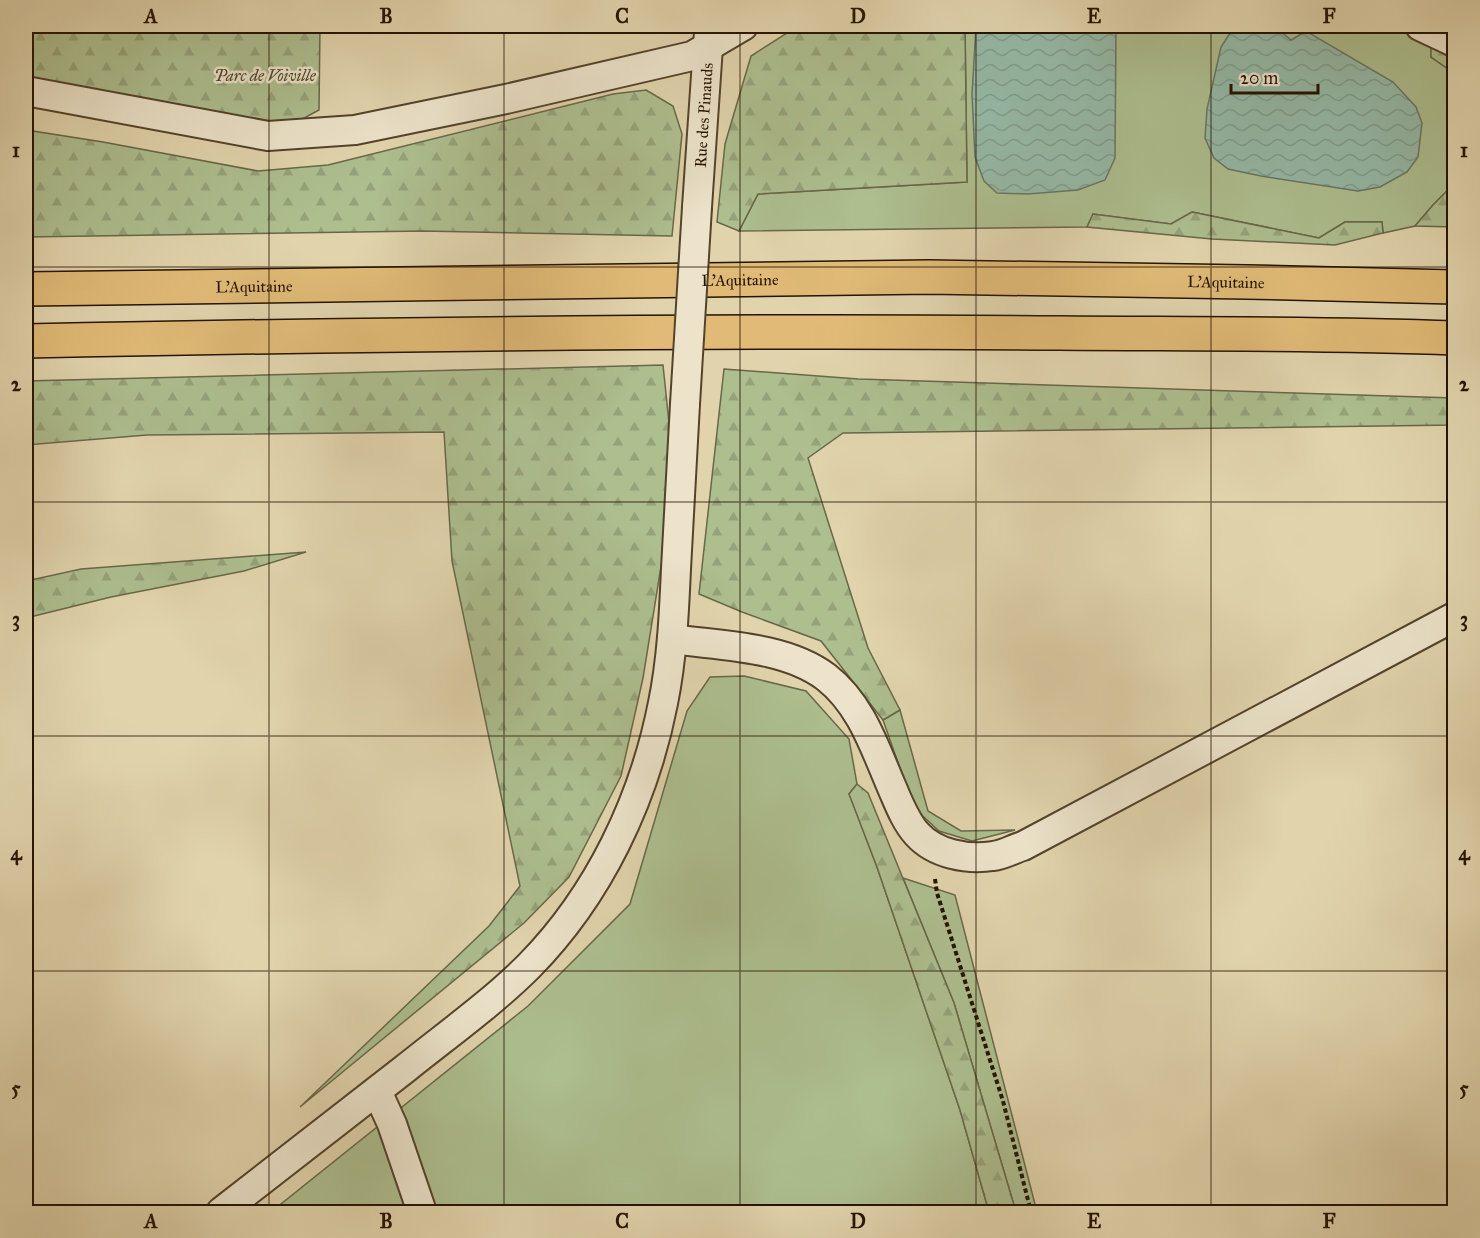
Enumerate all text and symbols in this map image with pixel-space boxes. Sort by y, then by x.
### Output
text: A [142,4,158,28]
text: B [379,4,393,28]
text: C [615,4,629,28]
text: D [850,4,866,28]
text: E [1087,4,1102,28]
text: F [1322,4,1336,28]
scale bar [1231,57,1318,95]
street label: Rue des Pinauds [691,62,717,168]
park label: Parc de Voiville [214,66,317,85]
text: 20 m [1240,67,1278,89]
text: 1 [12,138,20,162]
text: 1 [1460,138,1468,162]
street label: L'Aquitaine [701,270,779,291]
street label: L'Aquitaine [1187,272,1265,293]
street label: L'Aquitaine [215,276,293,297]
text: 2 [11,372,22,396]
text: 2 [1459,372,1470,396]
text: 3 [12,607,20,632]
text: 3 [1460,607,1468,632]
text: 4 [10,841,22,866]
text: 4 [1458,841,1470,866]
text: 5 [11,1076,21,1100]
text: 5 [1459,1076,1469,1100]
text: A [142,1209,158,1233]
text: B [379,1209,393,1233]
text: C [615,1209,629,1233]
text: D [850,1209,866,1233]
text: E [1087,1209,1102,1233]
text: F [1322,1209,1336,1233]

